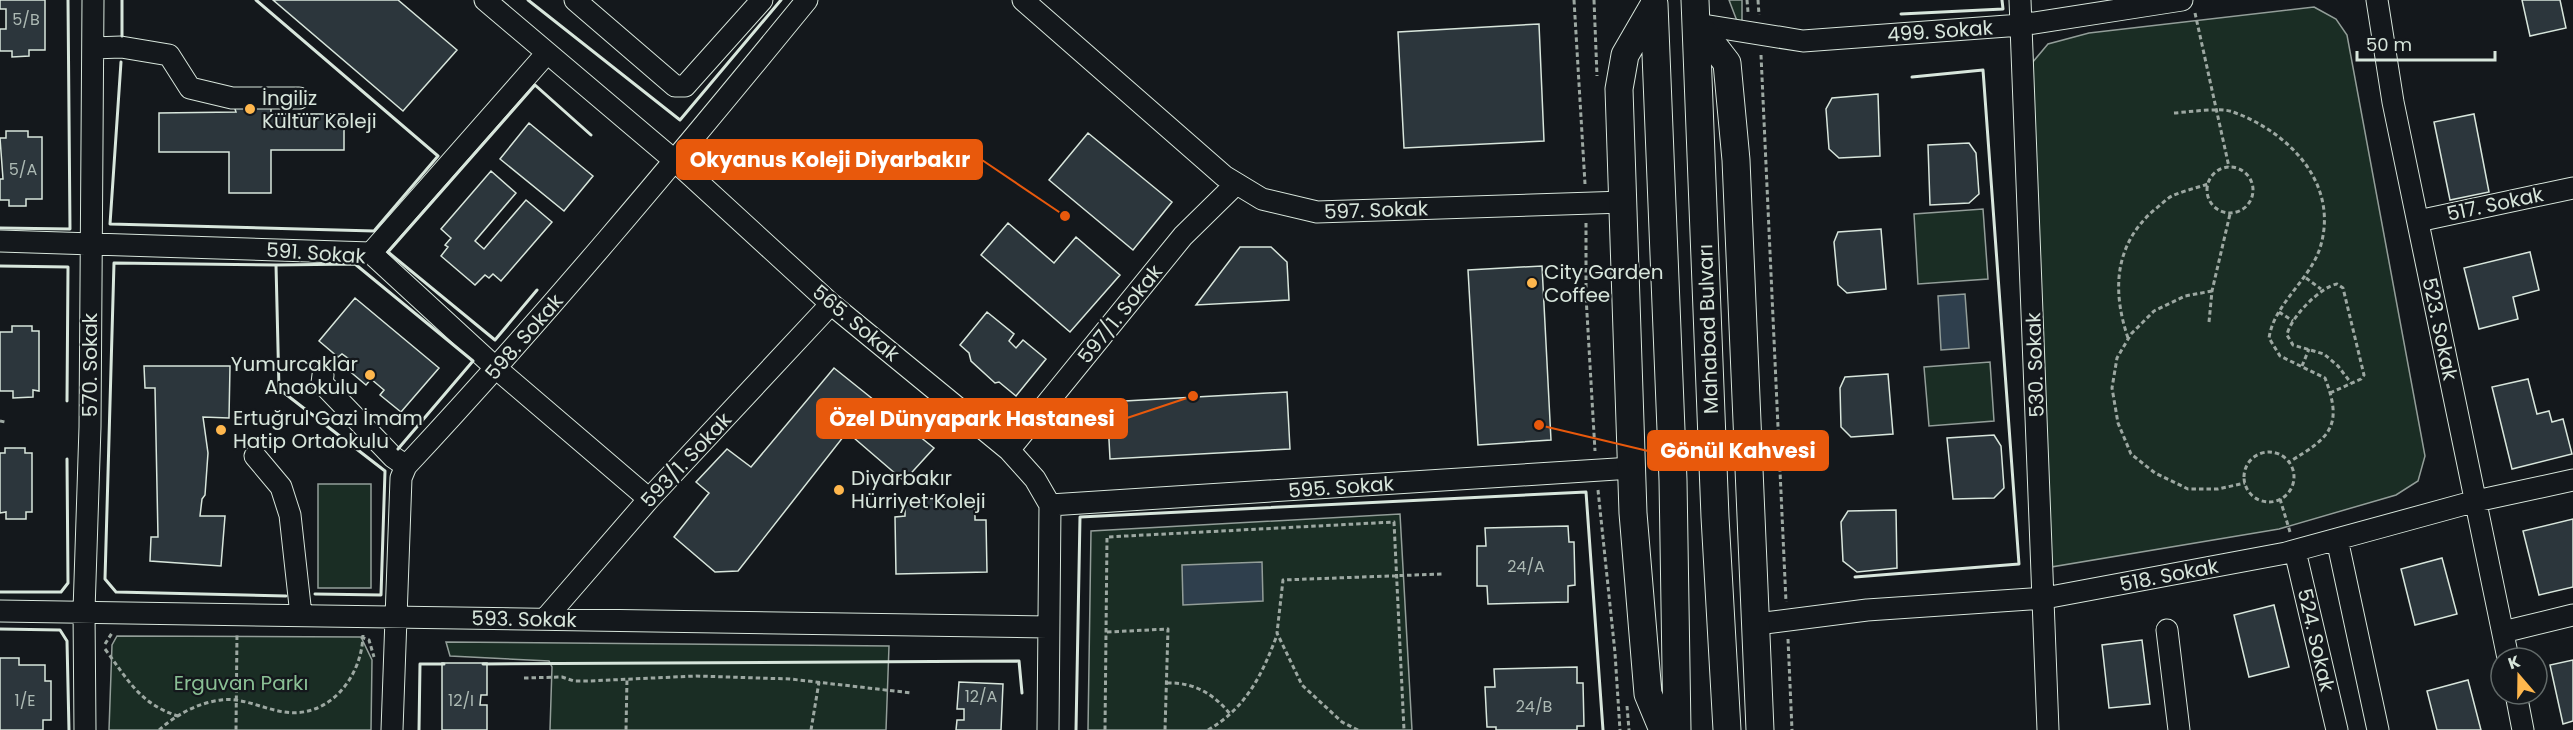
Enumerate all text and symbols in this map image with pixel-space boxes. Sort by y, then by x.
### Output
house number: 5/B [12,8,40,31]
street label: 499. Sokak [1886,13,1995,49]
scale bar [2357,24,2495,62]
text: 50 m [2366,32,2412,57]
place label: İngiliz Kültür Koleji [262,84,377,135]
marker: İngiliz Kültür Koleji [243,102,257,116]
callout: Okyanus Koleji Diyarbakır [677,140,982,179]
text: Okyanus Koleji Diyarbakır [690,145,970,174]
house number: 5/A [9,158,37,181]
street label: 517. Sokak [2444,180,2547,228]
street label: 597. Sokak [1323,194,1429,226]
street label: 591. Sokak [265,236,367,270]
street label: Mahabad Bulvarı [1691,244,1725,414]
street label: 597/1. Sokak [1071,258,1169,370]
place label: City Garden Coffee [1544,258,1664,309]
street label: 523. Sokak [2415,275,2465,383]
marker: City Garden Coffee [1525,276,1539,290]
street label: 565. Sokak [806,278,906,368]
street label: 598. Sokak [479,287,570,386]
street label: 530. Sokak [2019,311,2051,418]
street label: 570. Sokak [76,312,104,417]
place label: Yumurcaklar Anaokulu [231,350,358,401]
marker: Yumurcaklar Anaokulu [363,368,377,382]
callout: Özel Dünyapark Hastanesi [817,399,1127,438]
place label: Ertuğrul Gazi İmam Hatip Ortaokulu [233,404,423,455]
text: Özel Dünyapark Hastanesi [829,404,1115,433]
street label: 593/1. Sokak [634,406,738,514]
marker: Ertuğrul Gazi İmam Hatip Ortaokulu [214,423,228,437]
callout: Gönül Kahvesi [1648,431,1828,470]
text: Gönül Kahvesi [1660,436,1816,465]
place label: Diyarbakır Hürriyet Koleji [851,464,986,515]
street label: 595. Sokak [1287,469,1396,505]
marker: Diyarbakır Hürriyet Koleji [832,483,846,497]
street label: 518. Sokak [2117,552,2221,598]
house number: 24/A [1507,555,1545,578]
street label: 524. Sokak [2291,586,2342,695]
street label: 593. Sokak [471,604,578,634]
north arrow [2489,646,2549,706]
text: K [2505,650,2523,675]
park label: Erguvan Parkı [174,669,308,697]
house number: 12/A [965,685,998,708]
house number: 1/E [15,689,35,712]
house number: 12/I [448,689,474,712]
house number: 24/B [1516,695,1553,718]

